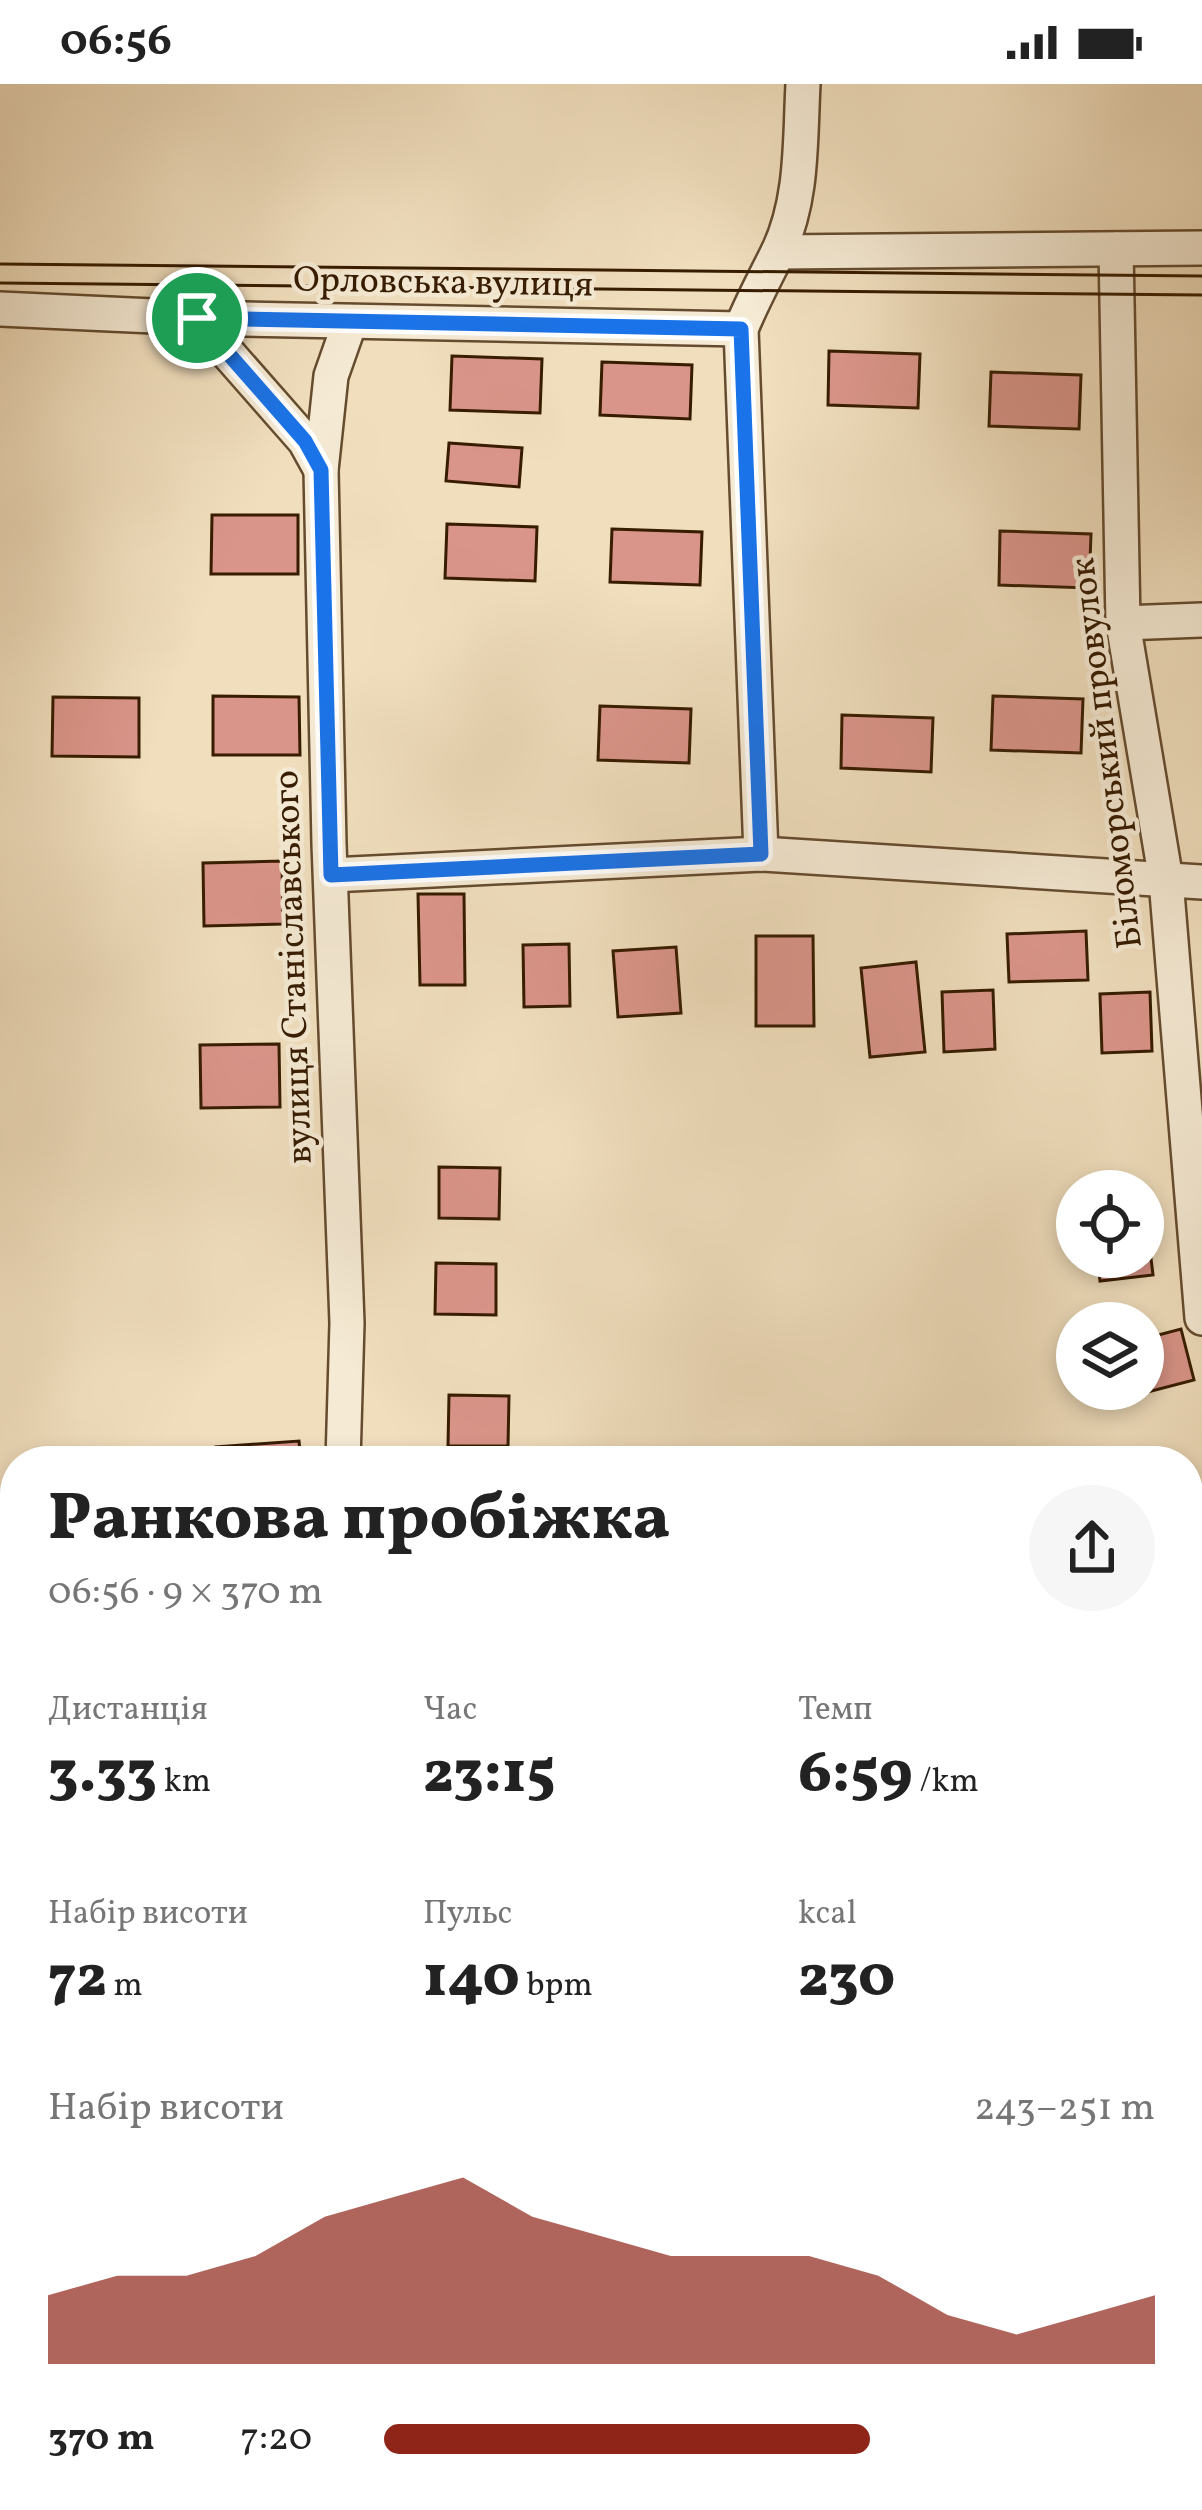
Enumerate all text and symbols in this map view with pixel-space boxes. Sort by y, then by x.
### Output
text: 06:56 [60,11,172,74]
street label: Орловська вулиця [293,256,593,312]
pin [146,267,248,369]
icon: arrive [164,285,230,351]
street label: Біломорський провулок [1059,555,1157,951]
street label: вулиця Станіславського [263,769,327,1165]
map controls [1056,1170,1164,1410]
button: locate [1056,1170,1164,1278]
button: layers [1056,1302,1164,1410]
text: Ранкова пробіжка [48,1475,670,1567]
button: share [1029,1485,1155,1611]
text: 06:56 · 9 × 370 m [48,1566,323,1620]
text: Дистанція [48,1688,208,1734]
text: Час [423,1688,477,1734]
text: Темп [798,1688,872,1734]
text: 3.33 [48,1734,157,1817]
text: 23:15 [423,1734,555,1817]
text: 6:59 [798,1734,913,1817]
text: km [157,1760,211,1806]
text: /km [913,1760,979,1806]
text: Набір висоти [48,1892,248,1938]
text: Пульс [423,1892,512,1938]
text: kcal [798,1892,857,1938]
text: 72 [48,1938,107,2021]
text: 140 [423,1938,520,2021]
text: 230 [798,1938,895,2021]
text: m [107,1964,143,2010]
text: bpm [520,1964,593,2010]
text: Набір висоти [48,2082,284,2136]
text: 243–251 m [974,2082,1155,2136]
text: 370 m [48,2412,155,2466]
text: 7:20 [240,2412,312,2466]

